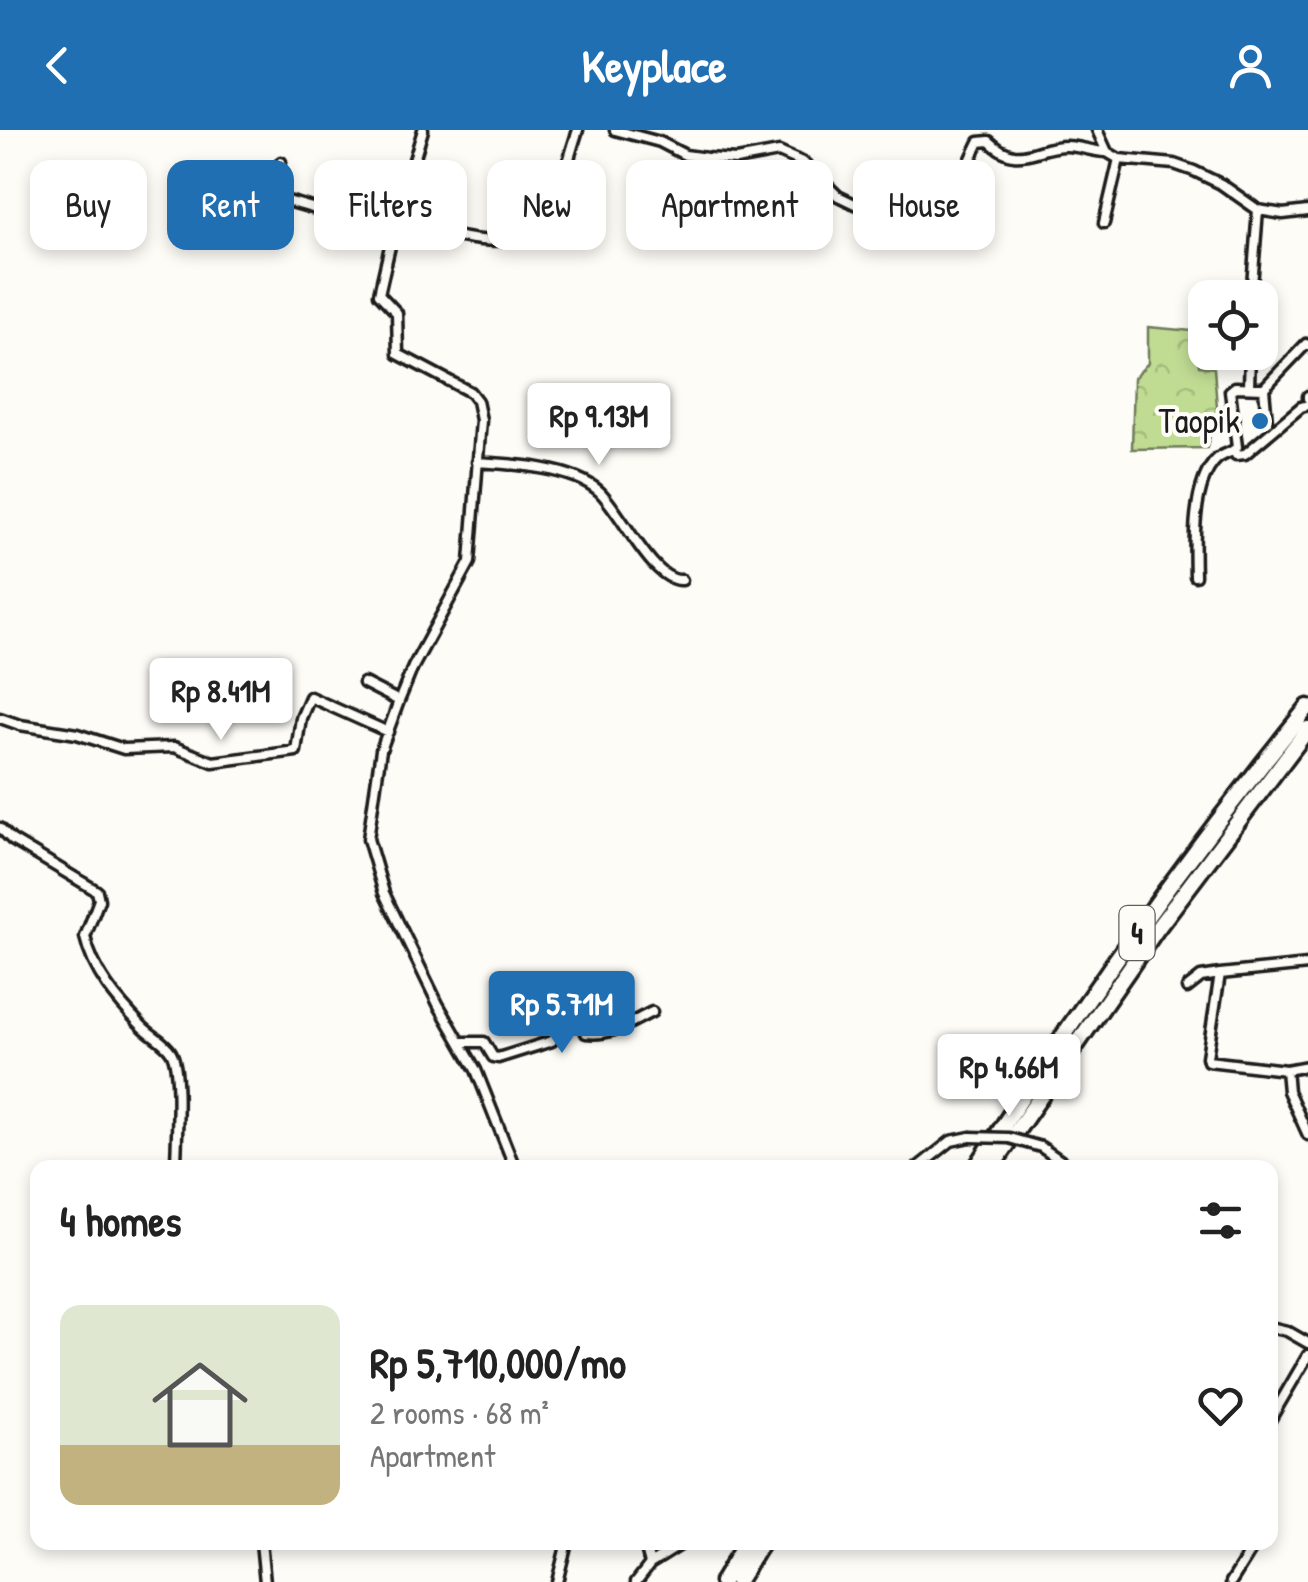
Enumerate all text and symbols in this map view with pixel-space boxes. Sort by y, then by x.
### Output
text: Keyplace [582,35,726,96]
icon: back [30,38,85,93]
icon: person [1223,38,1278,93]
chip: Buy [30,160,147,250]
chip: Rent [167,160,294,250]
chip: Filters [314,160,467,250]
chip: New [487,160,606,250]
chip: Apartment [626,160,833,250]
chip: House [853,160,995,250]
map controls [1188,280,1278,370]
button: locate [1188,280,1278,370]
pin: Rp 9.13M [496,383,702,468]
text: Rp 9.13M [549,394,649,437]
place label: Taopik [1158,397,1240,444]
marker: Taopik [1249,410,1271,432]
pin: Rp 8.41M [118,658,324,743]
text: Rp 8.41M [172,669,270,712]
road number: 4 [1120,906,1154,960]
pin: Rp 5.71M [459,971,665,1056]
text: Rp 5.71M [511,982,613,1025]
pin: Rp 4.66M [906,1034,1112,1119]
text: Rp 4.66M [959,1045,1059,1088]
text: 4 homes [60,1192,181,1249]
icon: filters [1193,1193,1248,1248]
text: Rp 5,710,000/mo [370,1334,626,1391]
icon: home [140,1345,260,1465]
icon: heart [1193,1378,1248,1433]
text: 2 rooms · 68 m² [370,1391,549,1434]
text: Apartment [370,1434,495,1477]

